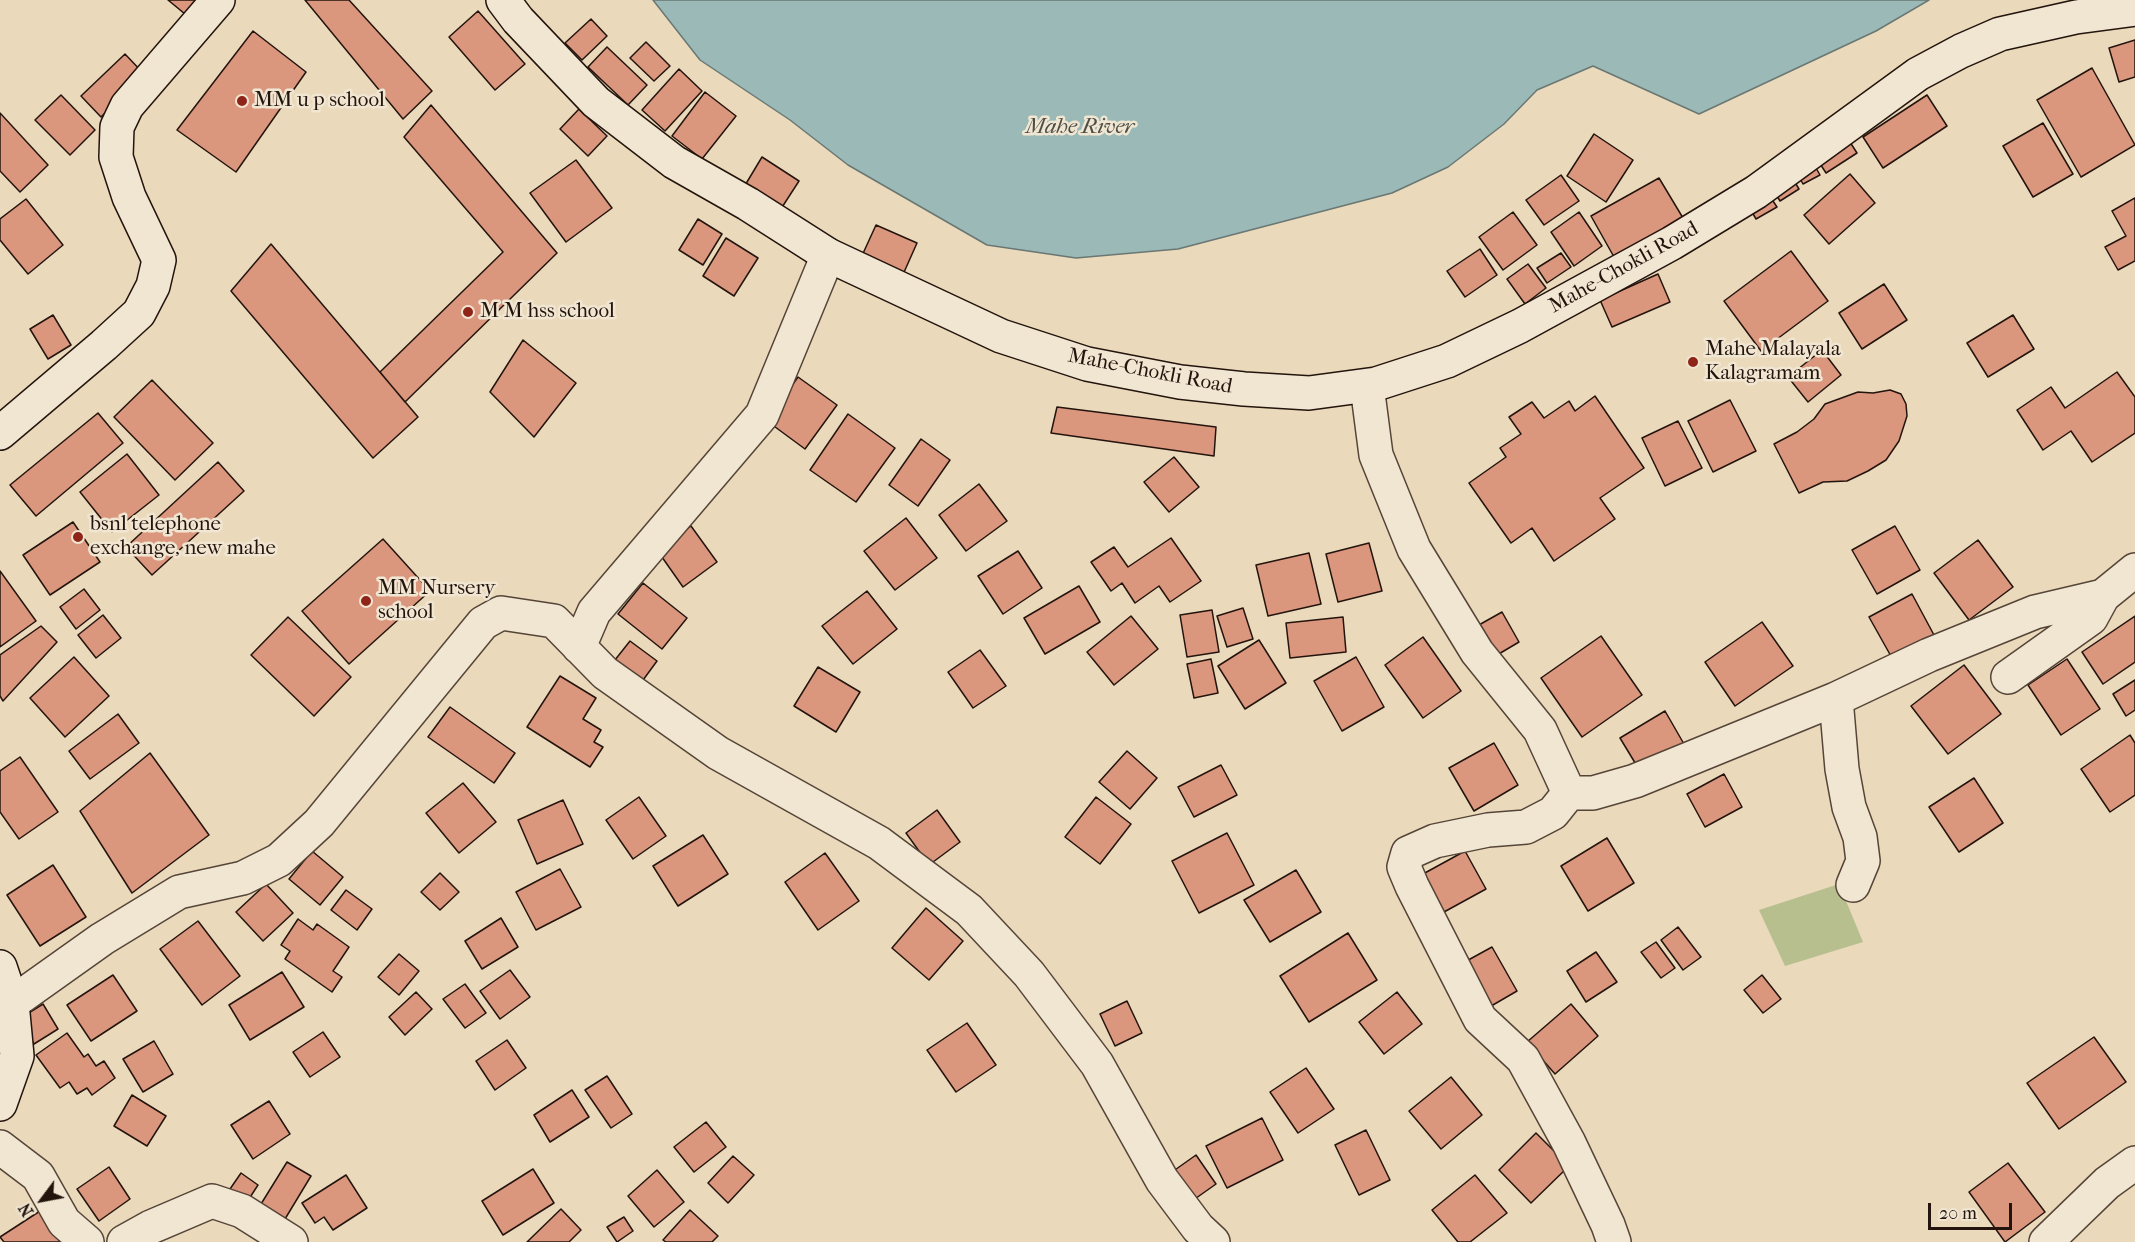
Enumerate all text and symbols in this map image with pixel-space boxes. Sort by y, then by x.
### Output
place label: MM u p school [254,88,385,114]
marker: MM u p school [235,94,249,108]
water label: Mahe River [1026,115,1134,141]
street label: Mahe-Chokli Road [1545,217,1703,319]
place label: M M hss school [480,299,615,325]
marker: M M hss school [461,305,475,319]
place label: Mahe Malayala Kalagramam [1705,337,1841,387]
street label: Mahe-Chokli Road [1066,344,1234,400]
marker: Mahe Malayala Kalagramam [1686,355,1700,369]
place label: bsnl telephone exchange, new mahe [90,512,276,562]
marker: bsnl telephone exchange, new mahe [71,530,85,544]
place label: MM Nursery school [378,576,496,626]
marker: MM Nursery school [359,594,373,608]
north arrow [12,1170,72,1230]
scale bar [1931,1191,2015,1229]
text: N [15,1200,38,1220]
text: 20 m [1939,1203,1977,1224]

